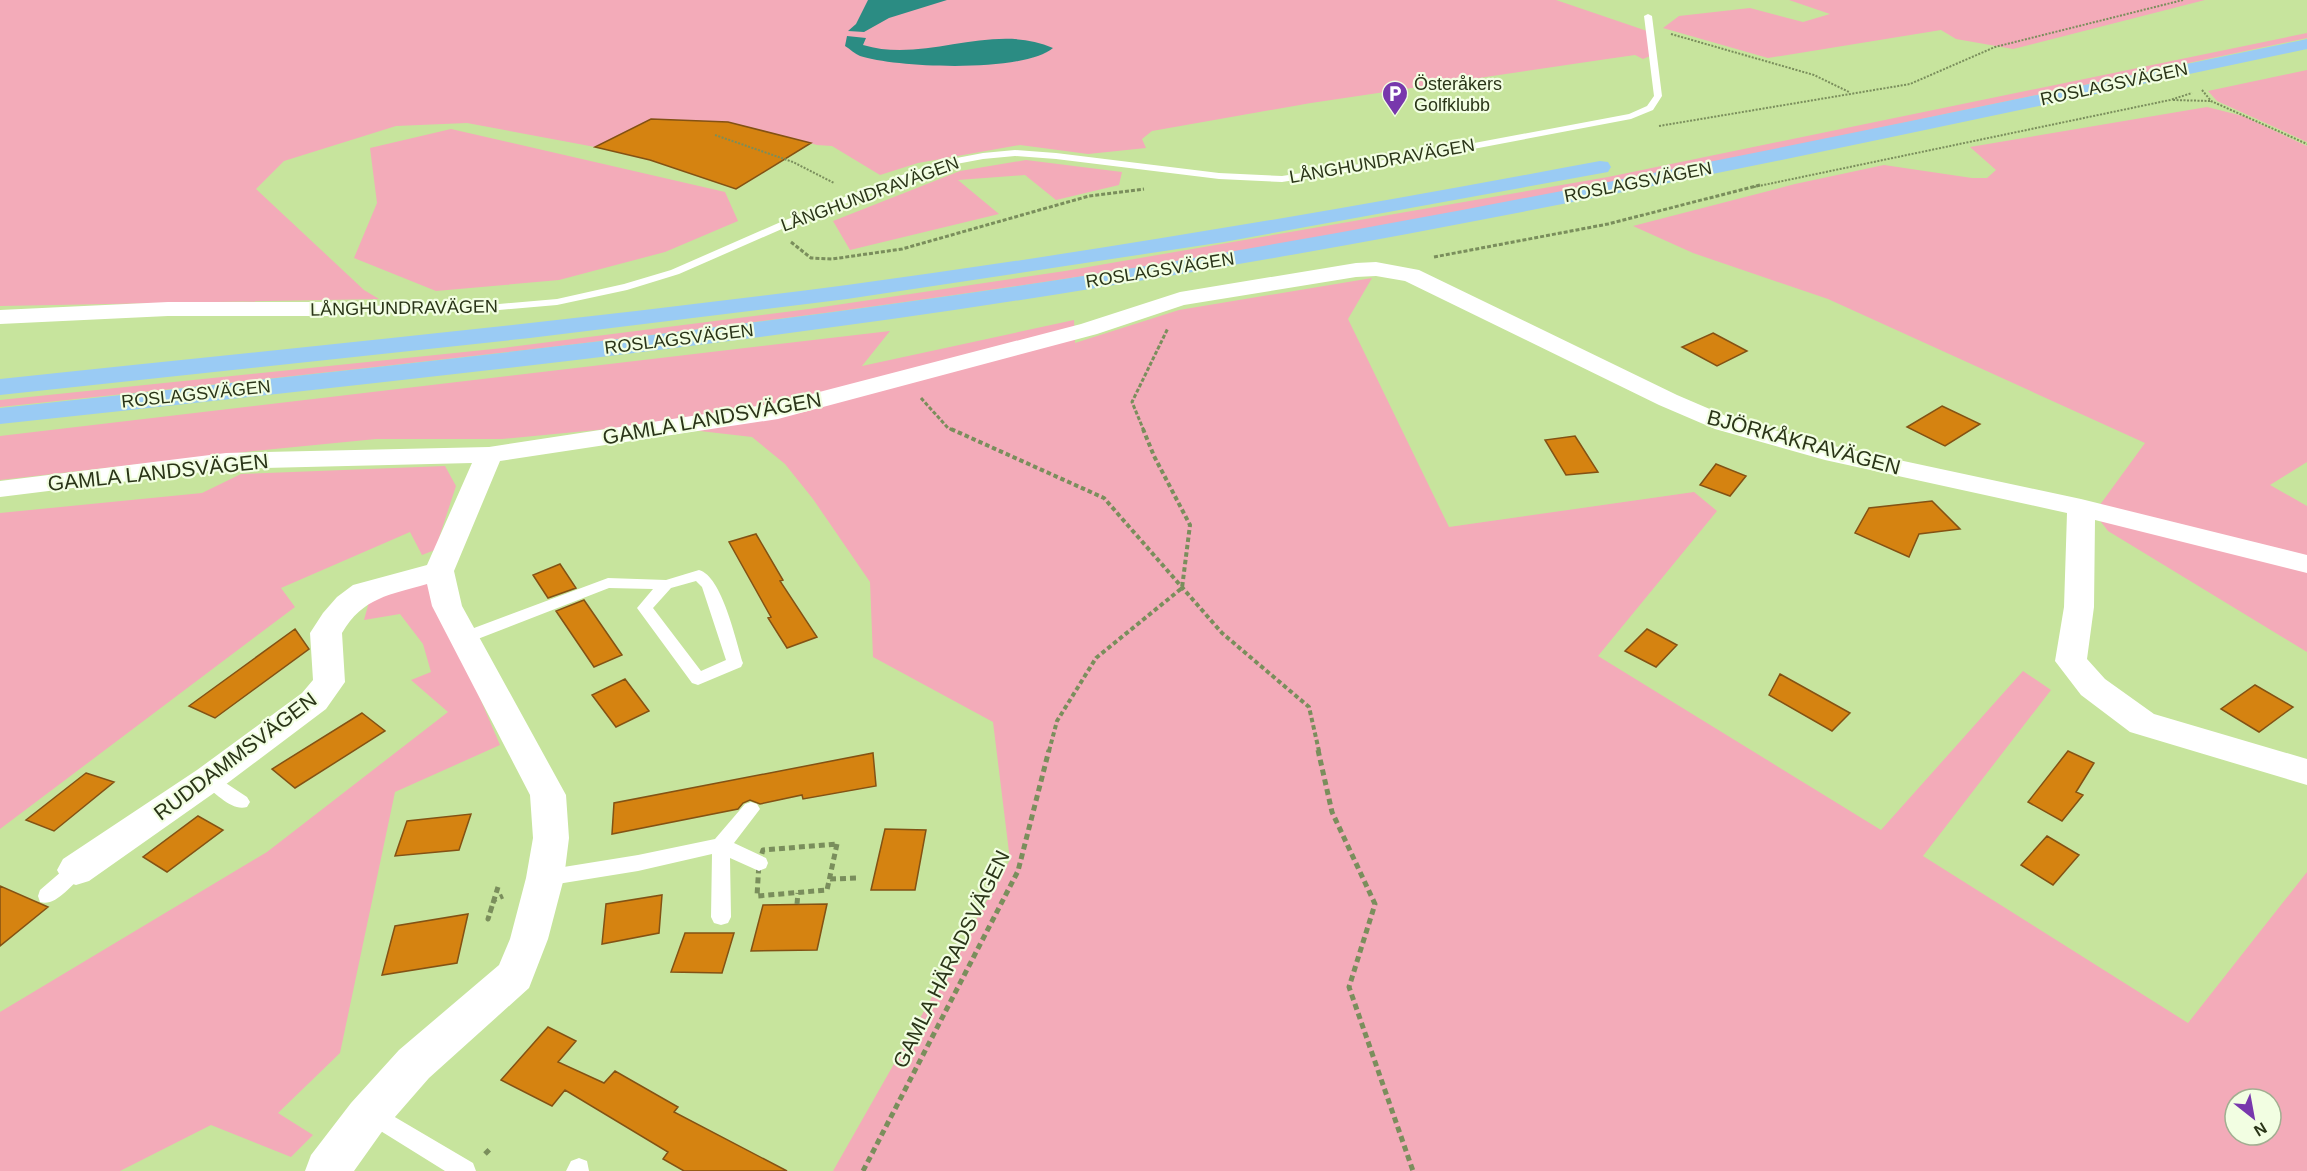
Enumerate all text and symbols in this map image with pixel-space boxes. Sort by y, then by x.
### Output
street label: ROSLAGSVÄGEN [2039,59,2189,109]
place label: Österåkers Golfklubb [1414,74,1502,115]
parking icon: Österåkers Golfklubb [1380,79,1410,117]
street label: LÅNGHUNDRAVÄGEN [1288,135,1476,187]
street label: LÅNGHUNDRAVÄGEN [778,153,962,235]
street label: ROSLAGSVÄGEN [1562,158,1714,206]
street label: ROSLAGSVÄGEN [1084,248,1236,292]
street label: LÅNGHUNDRAVÄGEN [310,296,498,320]
street label: ROSLAGSVÄGEN [603,320,755,358]
street label: ROSLAGSVÄGEN [120,376,272,412]
street label: GAMLA LANDSVÄGEN [601,387,823,449]
street label: BJÖRKÅKRAVÄGEN [1705,405,1903,479]
street label: GAMLA LANDSVÄGEN [47,449,269,495]
street label: RUDDAMMSVÄGEN [149,687,321,825]
street label: GAMLA HÄRADSVÄGEN [888,846,1014,1072]
north arrow [2223,1087,2283,1147]
text: N [2251,1119,2270,1140]

